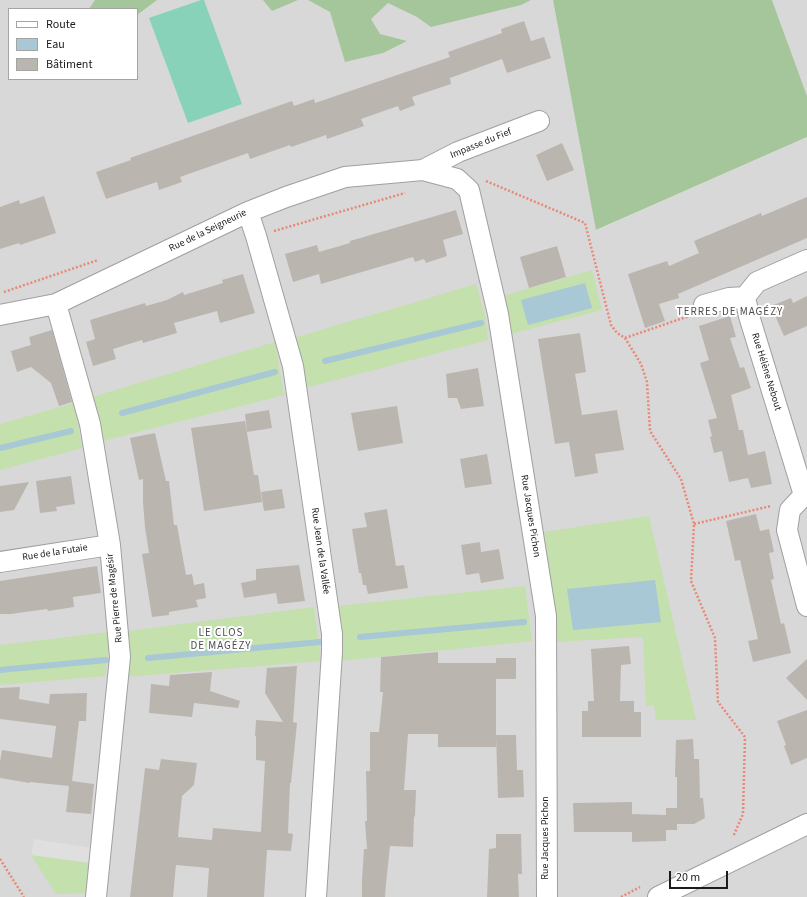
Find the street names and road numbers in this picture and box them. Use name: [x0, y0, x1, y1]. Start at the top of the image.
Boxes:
street label: Impasse du Fief: [449, 126, 513, 162]
street label: Rue de la Seigneurie: [167, 207, 249, 255]
street label: Rue Hélène Nebout: [748, 332, 784, 412]
street label: Rue Jacques Pichon: [518, 474, 542, 558]
street label: Rue Jean de la Vallée: [308, 507, 332, 595]
street label: Rue de la Futaie: [21, 542, 89, 564]
street label: Rue Pierre de Magésir: [104, 553, 126, 643]
street label: Rue Jacques Pichon: [540, 796, 552, 880]

